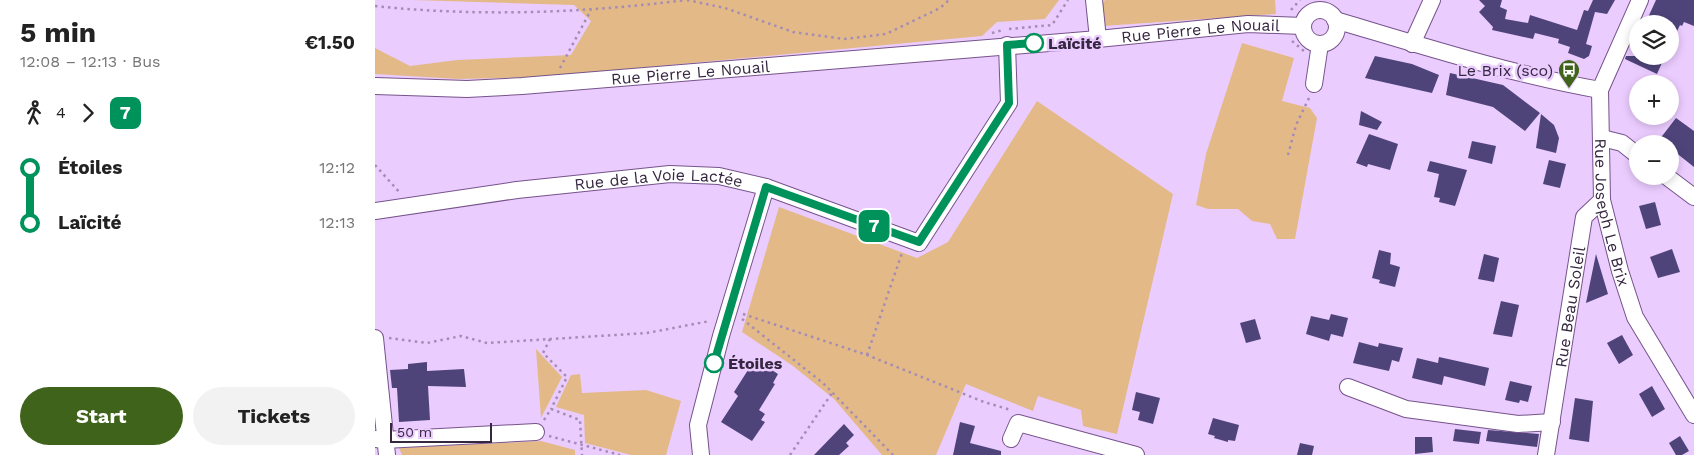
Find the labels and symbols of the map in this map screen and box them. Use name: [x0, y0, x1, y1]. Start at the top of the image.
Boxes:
street label: Rue Pierre Le Nouail: [1120, 14, 1280, 46]
marker: Laïcité: [1024, 33, 1044, 53]
place label: Laïcité: [1048, 34, 1102, 53]
street label: Rue Pierre Le Nouail: [610, 56, 771, 88]
bus stop icon: Le Brix (sco): [1557, 58, 1581, 89]
place label: Le Brix (sco): [1457, 61, 1553, 80]
street label: Rue Joseph Le Brix: [1591, 138, 1634, 288]
street label: Rue de la Voie Lactée: [573, 164, 745, 193]
line badge: 7: [858, 210, 890, 242]
street label: Rue Beau Soleil: [1551, 245, 1589, 369]
marker: Étoiles: [704, 353, 724, 373]
place label: Étoiles: [728, 354, 783, 373]
scale bar: [390, 420, 493, 443]

